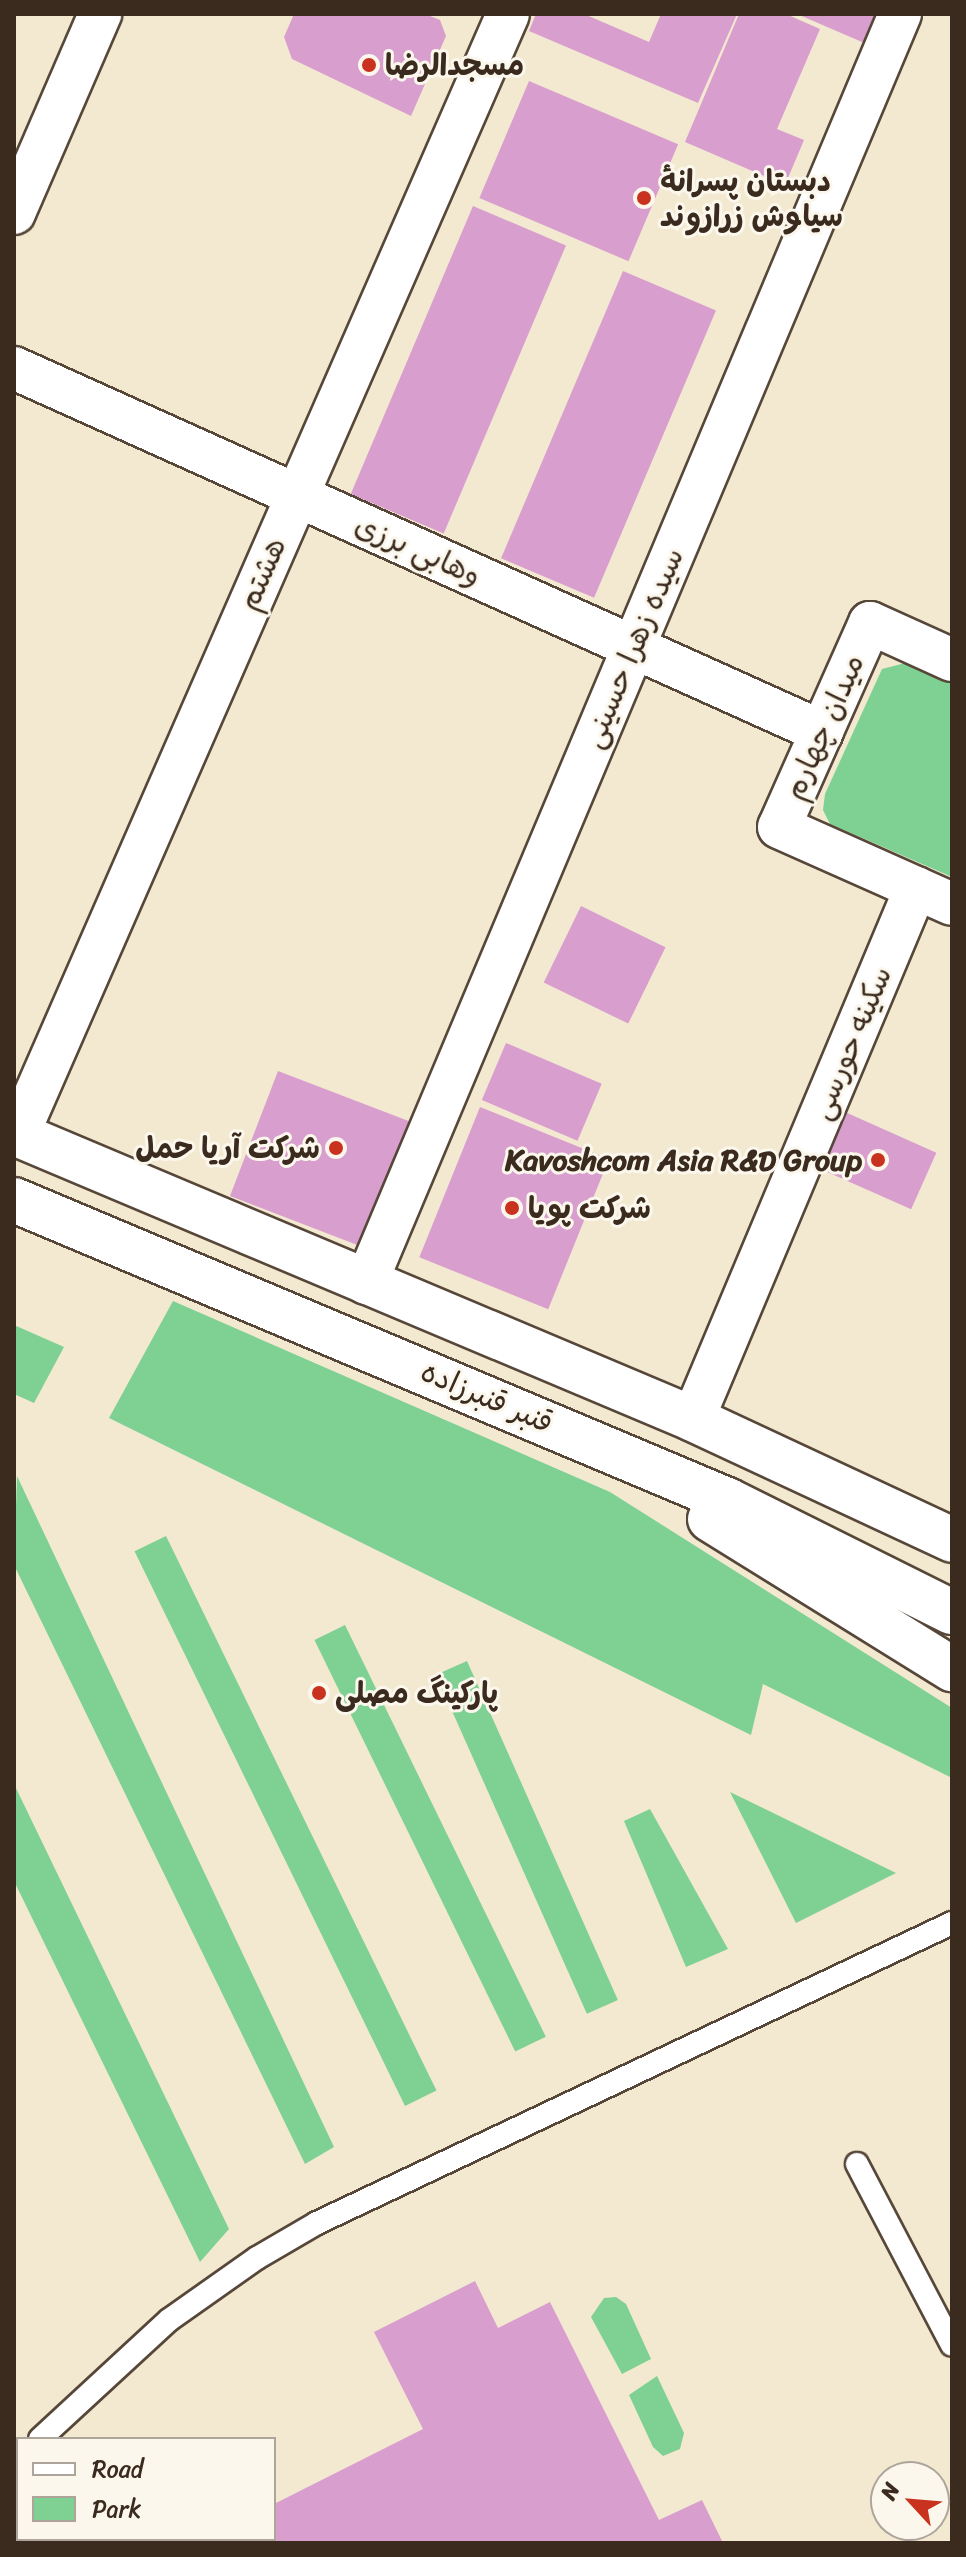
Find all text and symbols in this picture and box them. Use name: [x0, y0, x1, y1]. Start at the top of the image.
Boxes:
place label: مسجدالرضا: [385, 47, 524, 83]
marker: مسجدالرضا: [360, 56, 378, 74]
place label: دبستان پسرانهٔ سیاوش زرازوند: [660, 163, 843, 234]
marker: دبستان پسرانهٔ سیاوش زرازوند: [635, 189, 653, 207]
street label: وهابی برزی: [349, 506, 487, 594]
street label: هشتم: [230, 532, 294, 616]
street label: سیده زهرا حسینی: [575, 542, 691, 754]
street label: میدان چهارم: [776, 649, 872, 805]
street label: سکینه حورسی: [803, 961, 899, 1125]
place label: شرکت آریا حمل: [135, 1130, 320, 1166]
marker: شرکت آریا حمل: [327, 1139, 345, 1157]
place label: Kavoshcom Asia R&D Group: [504, 1142, 862, 1178]
marker: Kavoshcom Asia R&D Group: [869, 1151, 887, 1169]
place label: شرکت پویا: [528, 1190, 651, 1226]
marker: شرکت پویا: [503, 1199, 521, 1217]
street label: قنبر قنبرزاده: [415, 1353, 559, 1441]
place label: پارکینگ مصلی: [335, 1675, 498, 1711]
marker: پارکینگ مصلی: [310, 1684, 328, 1702]
legend: [16, 2437, 276, 2541]
text: Road: [92, 2448, 143, 2490]
north arrow: [870, 2461, 950, 2541]
text: N: [869, 2476, 911, 2507]
text: Park: [92, 2488, 141, 2530]

